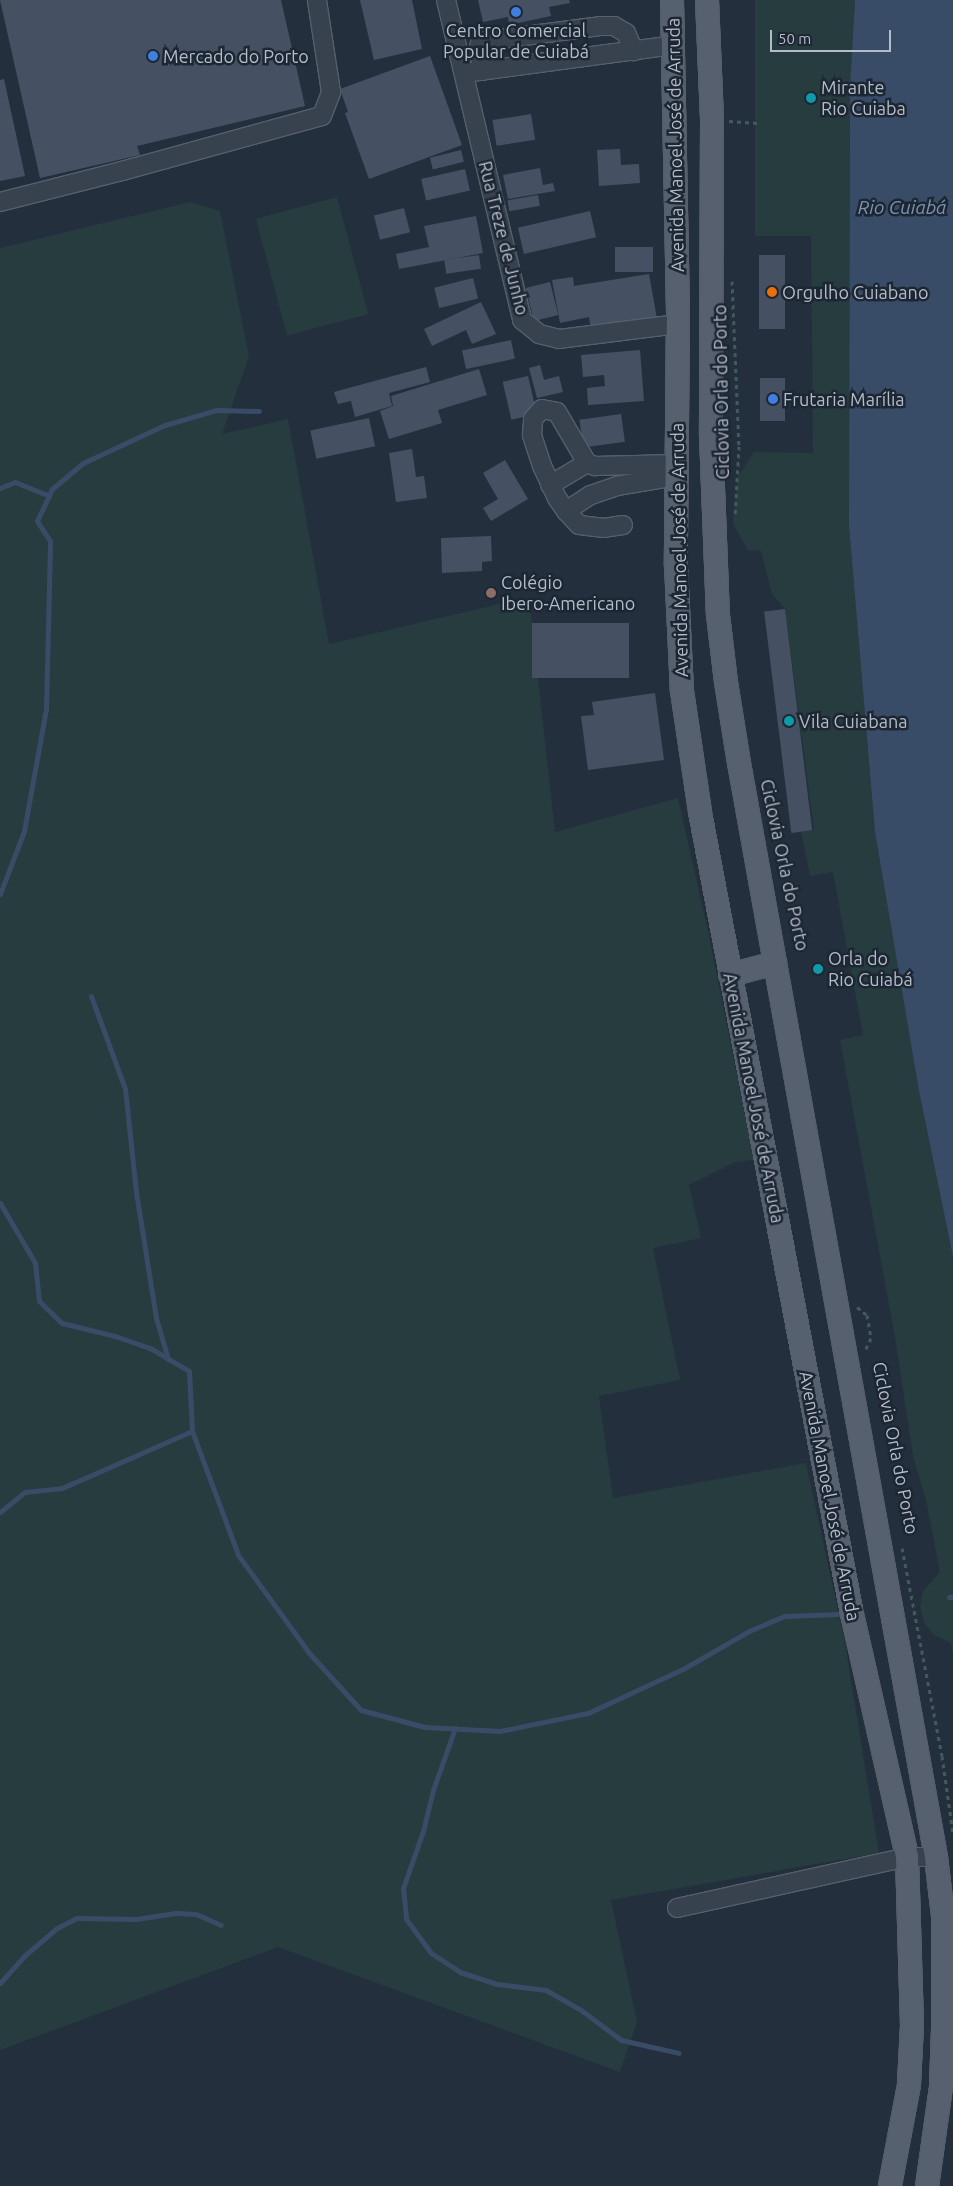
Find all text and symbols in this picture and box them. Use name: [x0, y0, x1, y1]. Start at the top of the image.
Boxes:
marker: Centro Comercial Popular de Cuiabá: [510, 6, 522, 18]
street label: Avenida Manoel José de Arruda: [662, 18, 688, 272]
place label: Centro Comercial Popular de Cuiabá: [443, 20, 589, 62]
scale bar: [773, 20, 894, 52]
text: 50 m: [778, 30, 811, 47]
place label: Mercado do Porto: [163, 45, 309, 67]
marker: Mercado do Porto: [147, 50, 159, 62]
place label: Mirante Rio Cuiaba: [821, 77, 906, 120]
marker: Mirante Rio Cuiaba: [805, 92, 817, 104]
street label: Rua Treze de Junho: [474, 159, 534, 317]
water label: Rio Cuiabá: [858, 197, 946, 219]
place label: Orgulho Cuiabano: [782, 281, 928, 303]
marker: Orgulho Cuiabano: [766, 286, 778, 298]
street label: Ciclovia Orla do Porto: [709, 304, 733, 480]
place label: Frutaria Marília: [783, 388, 905, 410]
marker: Frutaria Marília: [767, 393, 779, 405]
street label: Avenida Manoel José de Arruda: [666, 423, 692, 677]
place label: Colégio Ibero-Americano: [501, 572, 635, 614]
marker: Colégio Ibero-Americano: [485, 587, 497, 599]
place label: Vila Cuiabana: [799, 710, 908, 732]
marker: Vila Cuiabana: [783, 715, 795, 727]
street label: Ciclovia Orla do Porto: [756, 777, 814, 953]
place label: Orla do Rio Cuiabá: [828, 948, 913, 991]
marker: Orla do Rio Cuiabá: [812, 963, 824, 975]
street label: Avenida Manoel José de Arruda: [719, 971, 789, 1225]
street label: Ciclovia Orla do Porto: [869, 1360, 923, 1536]
street label: Avenida Manoel José de Arruda: [795, 1369, 865, 1623]

